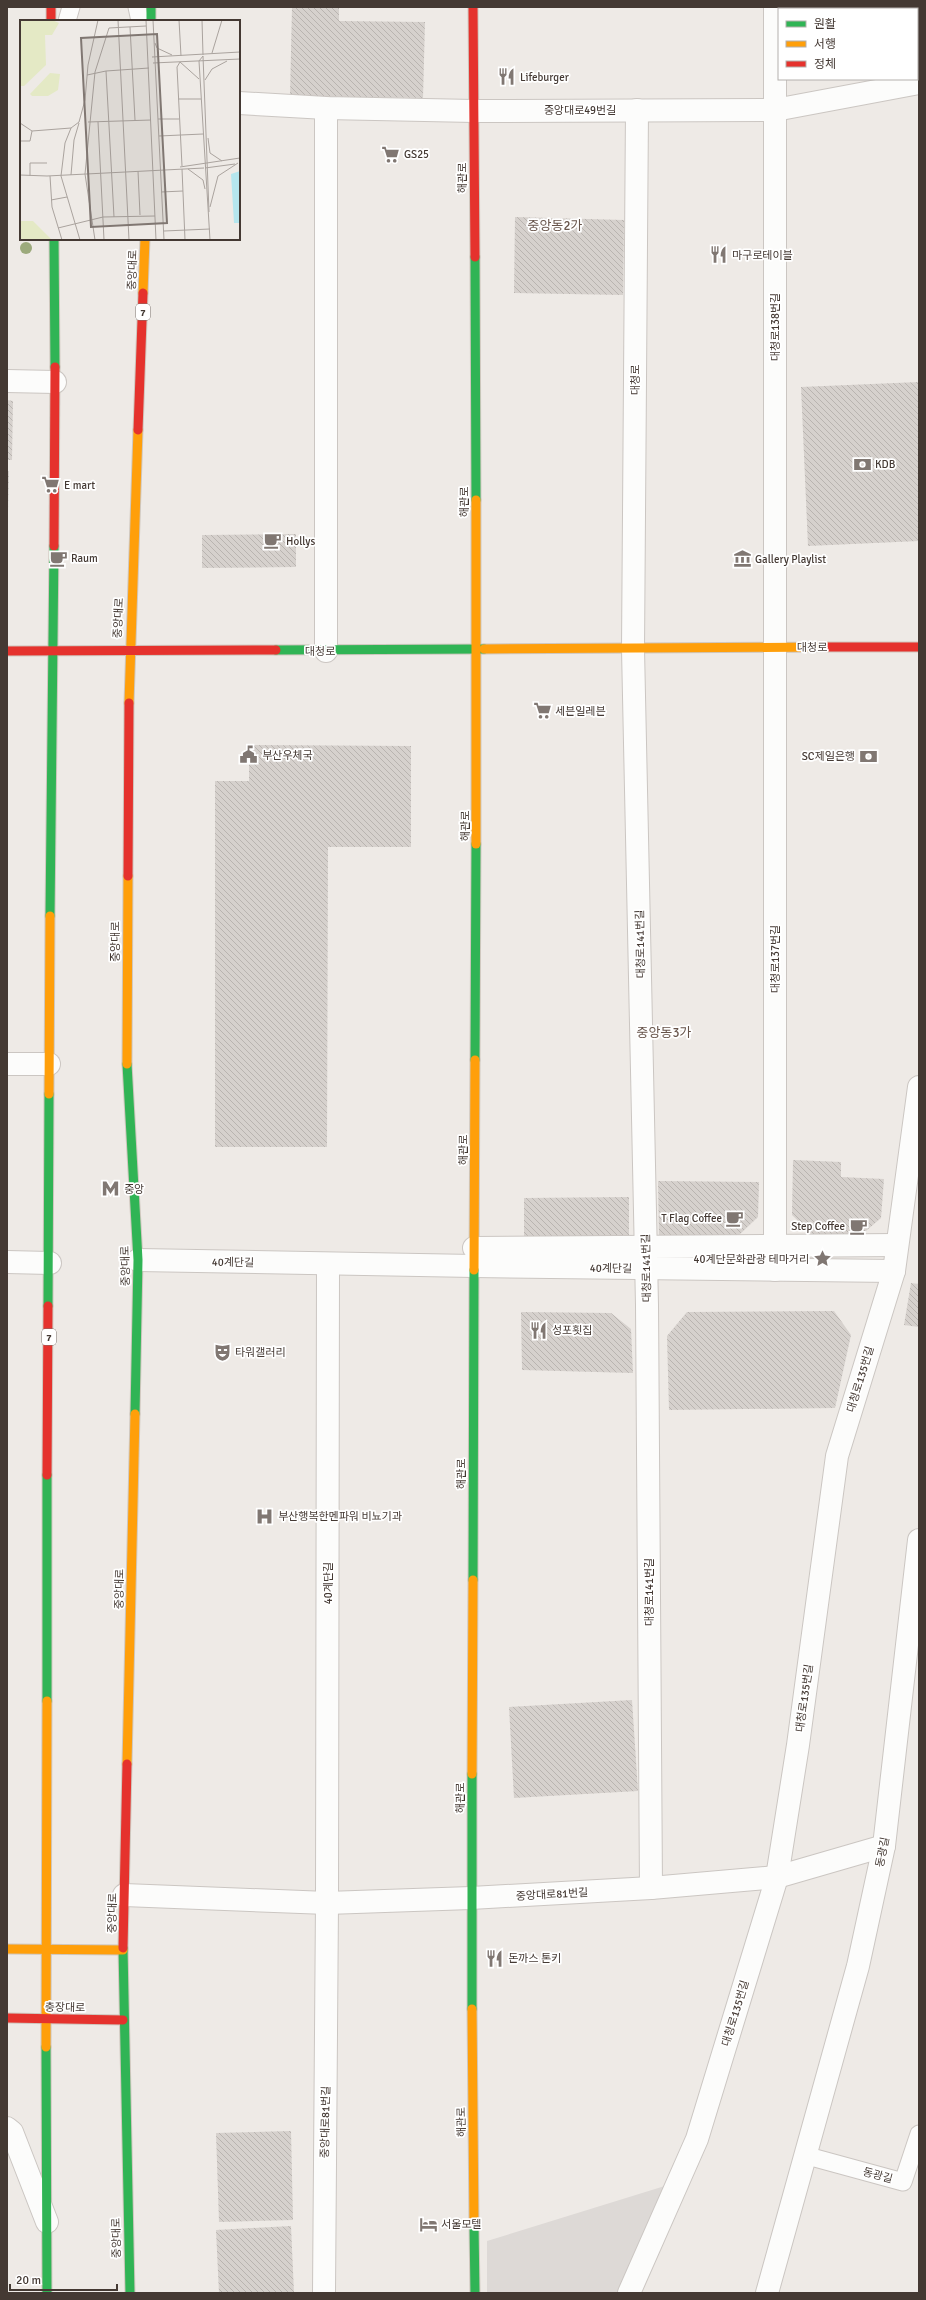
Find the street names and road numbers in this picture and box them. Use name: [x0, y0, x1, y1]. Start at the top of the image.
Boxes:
street label: 중앙대로49번길: [544, 104, 616, 117]
street label: 해관로: [456, 163, 469, 193]
street label: 중앙대로: [125, 250, 140, 290]
street label: 대청로138번길: [769, 293, 782, 361]
road number: 7: [136, 304, 150, 320]
street label: 대청로: [629, 365, 642, 395]
street label: 해관로: [458, 487, 471, 517]
street label: 중앙대로: [111, 597, 126, 639]
street label: 대청로: [797, 641, 827, 654]
street label: 대청로: [305, 645, 335, 658]
street label: 해관로: [459, 811, 472, 841]
street label: 대청로141번길: [633, 910, 648, 978]
street label: 중앙대로: [109, 922, 122, 962]
street label: 대청로137번길: [769, 925, 782, 993]
street label: 해관로: [457, 1135, 470, 1165]
street label: 대청로141번길: [639, 1234, 654, 1302]
street label: 중앙대로: [119, 1246, 132, 1286]
street label: 40계단길: [212, 1256, 254, 1269]
street label: 40계단길: [590, 1262, 632, 1275]
road number: 7: [42, 1329, 56, 1345]
street label: 대청로135번길: [844, 1345, 877, 1414]
street label: 해관로: [455, 1459, 468, 1489]
street label: 대청로141번길: [643, 1558, 656, 1626]
street label: 40계단길: [322, 1562, 335, 1604]
street label: 중앙대로: [113, 1569, 126, 1609]
street label: 대청로135번길: [793, 1663, 816, 1733]
street label: 해관로: [454, 1783, 467, 1813]
street label: 동광길: [873, 1836, 892, 1868]
street label: 중앙대로81번길: [515, 1886, 589, 1903]
street label: 중앙대로: [106, 1893, 119, 1933]
street label: 대청로135번길: [719, 1979, 752, 2048]
street label: 충장대로: [45, 2001, 85, 2014]
street label: 중앙대로81번길: [318, 2086, 333, 2158]
street label: 해관로: [455, 2107, 468, 2137]
street label: 동광길: [862, 2165, 894, 2186]
street label: 중앙대로: [110, 2218, 123, 2258]

